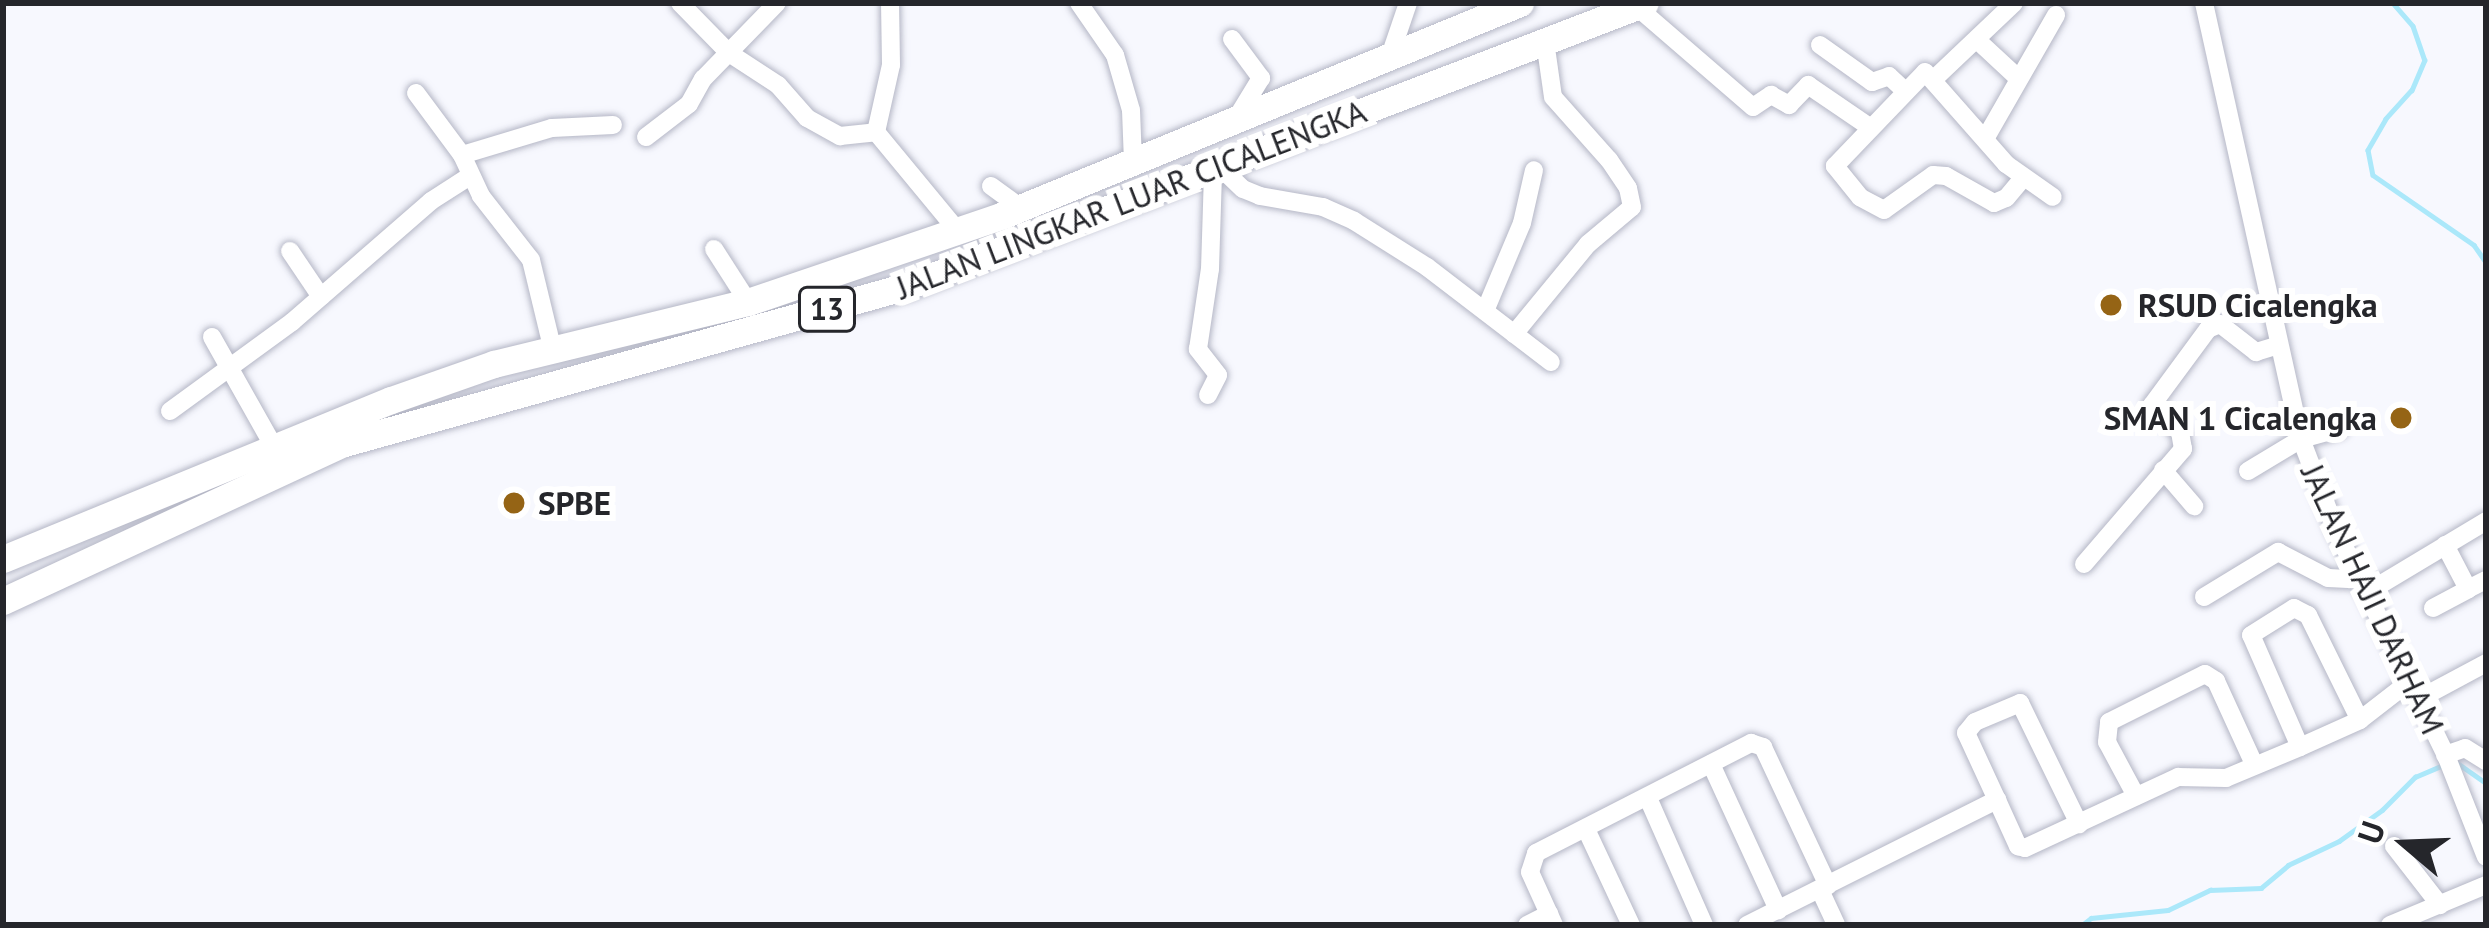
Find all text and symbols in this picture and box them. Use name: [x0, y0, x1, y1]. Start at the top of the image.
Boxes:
street label: JALAN LINGKAR LUAR CICALENGKA: [890, 91, 1372, 307]
road number: 13: [797, 285, 857, 333]
place label: RSUD Cicalengka: [2138, 285, 2378, 325]
marker: RSUD Cicalengka: [2095, 289, 2127, 321]
place label: SMAN 1 Cicalengka: [2103, 398, 2377, 438]
marker: SMAN 1 Cicalengka: [2388, 405, 2414, 431]
street label: JALAN HAJI DARHAM: [2293, 458, 2453, 740]
place label: SPBE: [538, 483, 611, 523]
marker: SPBE: [501, 490, 527, 516]
north arrow: [2345, 784, 2465, 904]
text: U: [2347, 815, 2394, 849]

